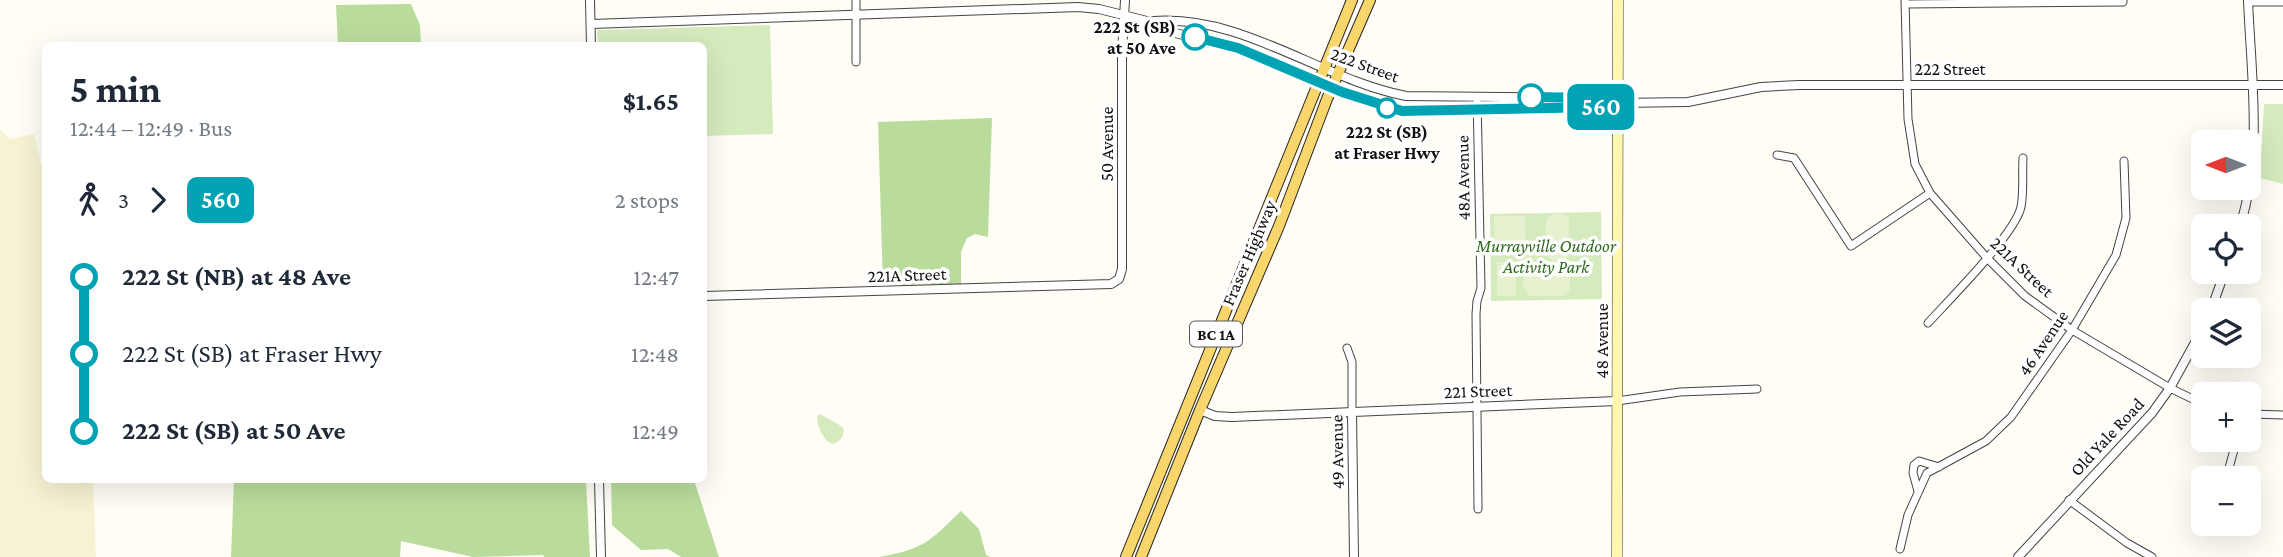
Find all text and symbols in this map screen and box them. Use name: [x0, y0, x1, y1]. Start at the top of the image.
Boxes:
place label: 222 St (SB) at 50 Ave: [1094, 17, 1176, 58]
marker: 222 St (SB) at 50 Ave: [1182, 24, 1208, 50]
street label: 222 Street: [1328, 43, 1403, 87]
street label: 222 Street: [1914, 59, 1987, 79]
text: 5 min: [70, 68, 161, 110]
unlabelled marker: [1518, 84, 1544, 110]
line badge: 560: [1561, 84, 1641, 130]
text: $1.65: [623, 87, 679, 116]
text: 560: [1581, 93, 1621, 120]
marker: 222 St (SB) at Fraser Hwy: [1377, 98, 1397, 118]
street label: 50 Avenue: [1097, 106, 1117, 182]
text: 12:44 – 12:49 · Bus: [70, 115, 232, 141]
place label: 222 St (SB) at Fraser Hwy: [1334, 122, 1440, 163]
north arrow: [2191, 130, 2261, 200]
map controls: [2191, 130, 2261, 536]
street label: 48A Avenue: [1452, 135, 1474, 221]
icon: walk: [70, 181, 108, 219]
icon: forward: [139, 181, 177, 219]
text: 560: [201, 186, 240, 213]
text: 3: [118, 187, 129, 213]
text: 2 stops: [615, 187, 679, 213]
street label: Fraser Highway: [1218, 197, 1280, 309]
button: locate: [2191, 214, 2261, 284]
street label: 221A Street: [1986, 233, 2058, 302]
park label: Murrayville Outdoor Activity Park: [1475, 236, 1617, 277]
text: 222 St (NB) at 48 Ave: [122, 262, 351, 291]
text: 12:47: [633, 264, 679, 290]
street label: 221A Street: [867, 264, 948, 286]
button: layers: [2191, 298, 2261, 368]
street label: 48 Avenue: [1592, 303, 1612, 379]
street label: 46 Avenue: [2014, 306, 2072, 380]
road number: BC 1A: [1190, 322, 1242, 346]
text: 222 St (SB) at Fraser Hwy: [122, 339, 382, 368]
text: 12:48: [631, 341, 679, 367]
street label: 221 Street: [1443, 380, 1514, 402]
button: +: [2191, 382, 2261, 452]
street label: Old Yale Road: [2066, 394, 2148, 480]
street label: 49 Avenue: [1326, 414, 1348, 489]
text: 222 St (SB) at 50 Ave: [122, 416, 346, 445]
text: 12:49: [632, 418, 679, 444]
button: −: [2191, 466, 2261, 536]

